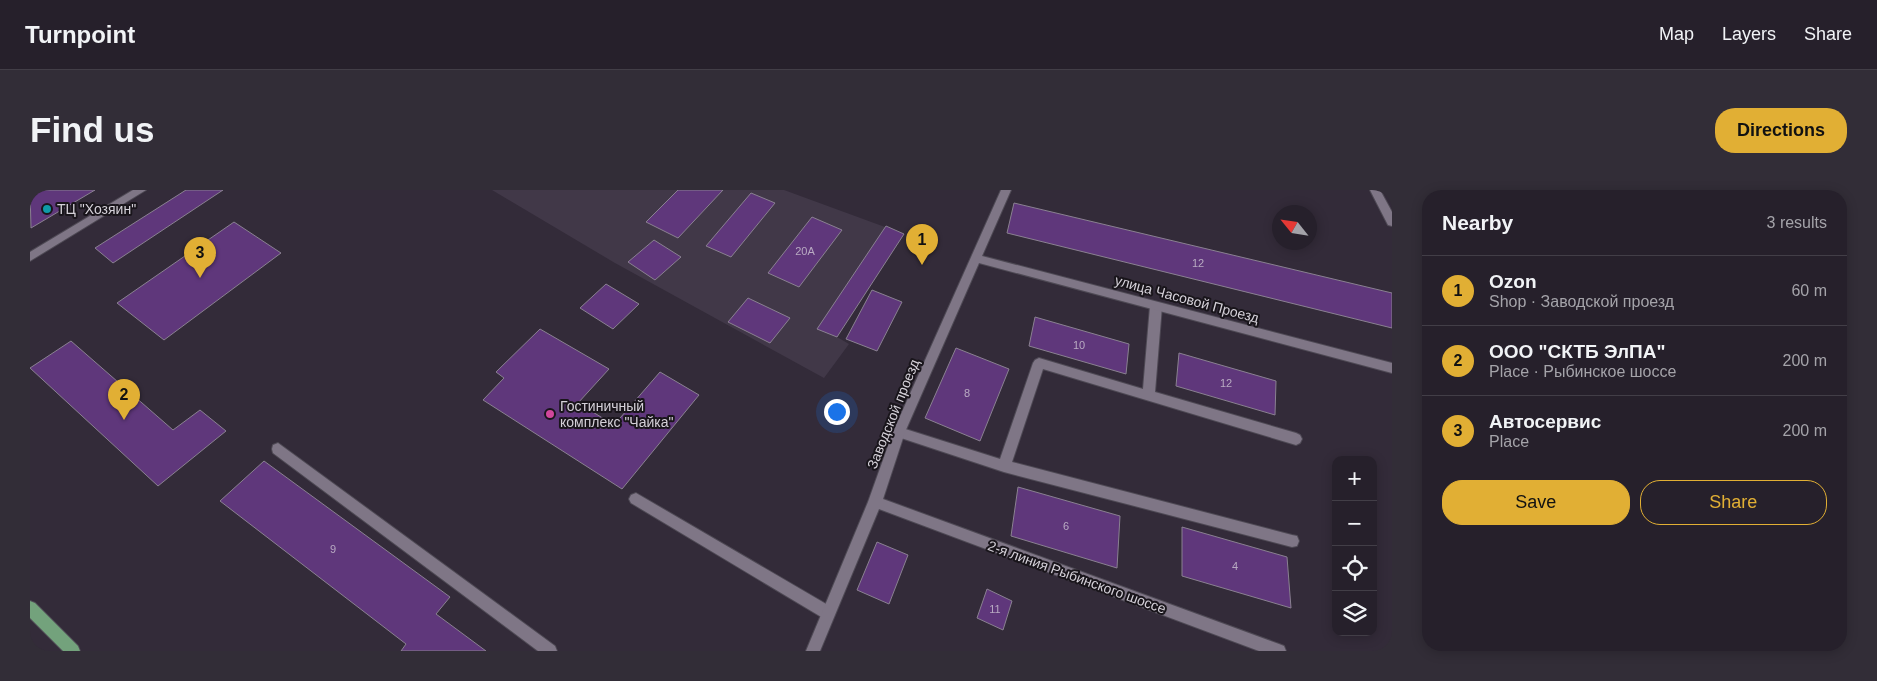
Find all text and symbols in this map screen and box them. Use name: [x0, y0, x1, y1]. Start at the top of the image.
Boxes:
text: Turnpoint: [25, 21, 135, 48]
text: Map: [1659, 24, 1694, 44]
text: Layers: [1722, 24, 1776, 44]
text: Share: [1804, 24, 1852, 44]
button: Directions: [1715, 108, 1847, 153]
text: Find us: [30, 110, 154, 149]
place label: ТЦ "Хозяин": [57, 201, 136, 217]
marker: ТЦ "Хозяин": [41, 203, 53, 215]
north arrow: [1272, 205, 1317, 250]
text: Nearby: [1442, 211, 1513, 234]
text: 3 results: [1767, 214, 1827, 231]
pin: 1: [906, 224, 938, 265]
pin: 3: [184, 237, 216, 278]
house number: 20А: [795, 245, 815, 257]
house number: 12: [1192, 257, 1204, 269]
text: Ozon: [1489, 271, 1537, 292]
street label: улица Часовой Проезд: [1113, 272, 1261, 326]
text: 1: [1454, 282, 1462, 299]
text: 60 m: [1791, 282, 1827, 299]
text: Shop · Заводской проезд: [1489, 293, 1674, 310]
house number: 10: [1073, 339, 1085, 351]
text: ООО "СКТБ ЭлПА": [1489, 341, 1665, 362]
text: 2: [1454, 352, 1462, 369]
text: 200 m: [1783, 352, 1827, 369]
street label: Заводской проезд: [864, 357, 922, 471]
text: Place · Рыбинское шоссе: [1489, 363, 1676, 380]
house number: 12: [1220, 377, 1232, 389]
pin: 2: [108, 379, 140, 420]
house number: 8: [964, 387, 970, 399]
place label: Гостиничный комплекс "Чайка": [560, 398, 674, 430]
your location: [824, 399, 850, 425]
marker: Гостиничный комплекс "Чайка": [544, 408, 556, 420]
text: Автосервис: [1489, 411, 1601, 432]
text: 3: [1454, 422, 1462, 439]
text: 200 m: [1783, 422, 1827, 439]
text: Place: [1489, 433, 1529, 450]
map controls: [1332, 456, 1377, 636]
button: +: [1332, 456, 1377, 501]
button: Save: [1442, 480, 1630, 525]
button: Share: [1640, 480, 1827, 525]
button: −: [1332, 501, 1377, 546]
house number: 6: [1063, 520, 1069, 532]
street label: 2-я линия Рыбинского шоссе: [986, 537, 1168, 617]
house number: 9: [330, 543, 336, 555]
button: locate: [1332, 546, 1377, 591]
house number: 4: [1232, 560, 1238, 572]
button: layers: [1332, 591, 1377, 636]
house number: 11: [989, 603, 1001, 615]

